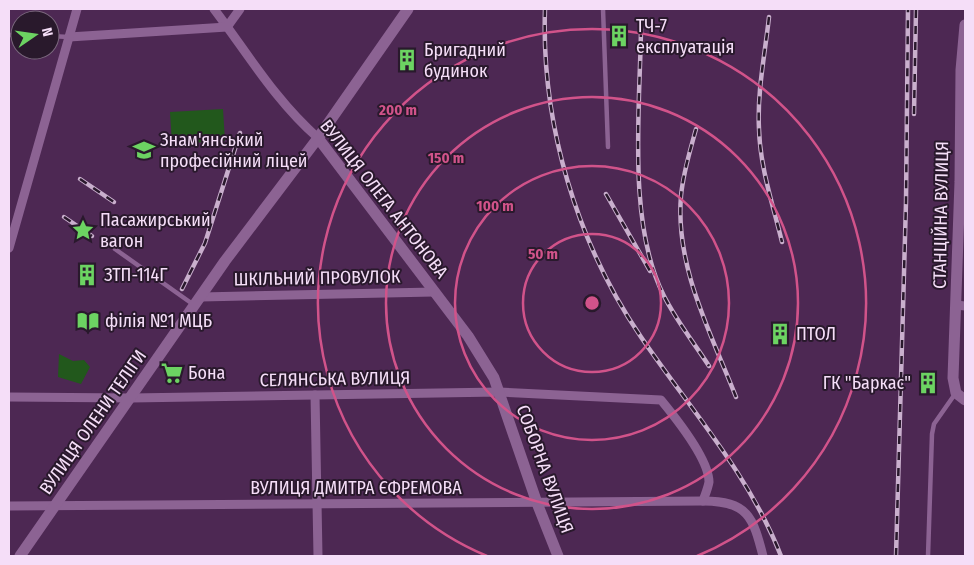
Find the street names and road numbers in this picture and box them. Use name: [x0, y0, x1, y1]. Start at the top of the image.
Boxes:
street label: ВУЛИЦЯ ОЛЕГА АНТОНОВА: [315, 115, 453, 283]
street label: СТАНЦІЙНА ВУЛИЦЯ: [929, 141, 953, 289]
street label: ШКІЛЬНИЙ ПРОВУЛОК: [233, 266, 401, 290]
street label: ВУЛИЦЯ ОЛЕНИ ТЕЛІГИ: [35, 345, 151, 499]
street label: СЕЛЯНСЬКА ВУЛИЦЯ: [259, 367, 411, 391]
street label: СОБОРНА ВУЛИЦЯ: [512, 402, 578, 536]
street label: ВУЛИЦЯ ДМИТРА ЄФРЕМОВА: [250, 477, 462, 499]

